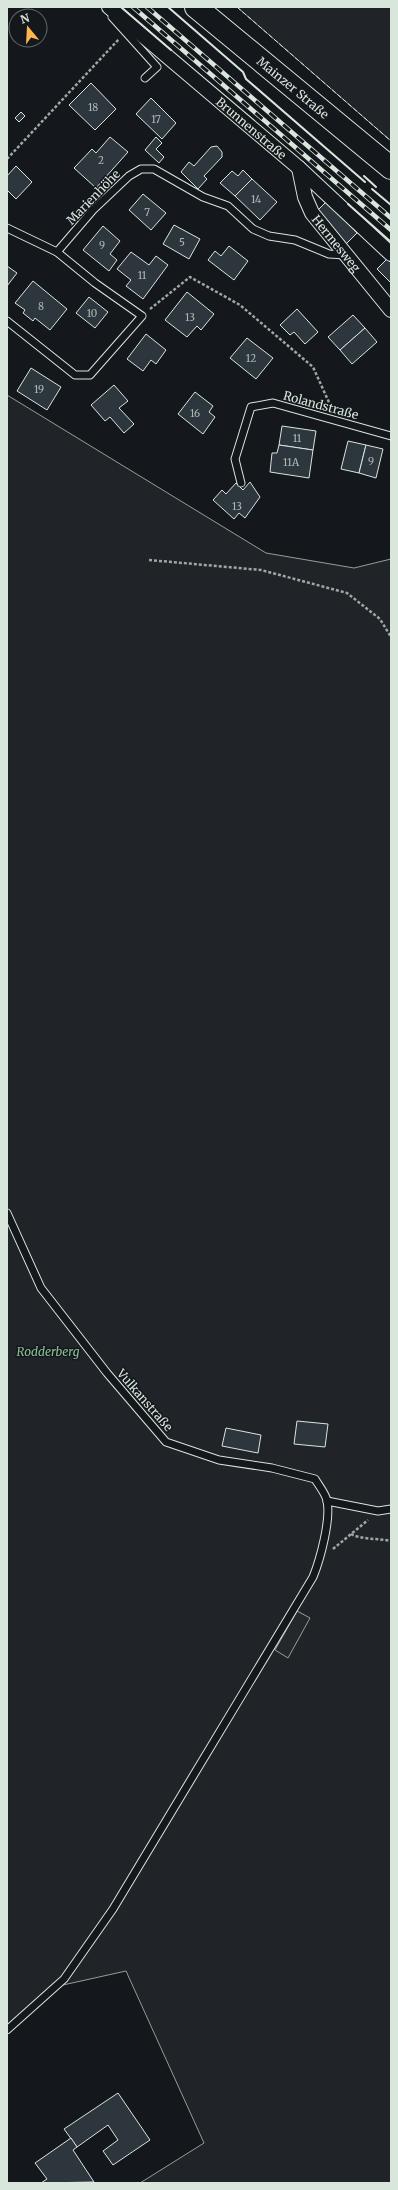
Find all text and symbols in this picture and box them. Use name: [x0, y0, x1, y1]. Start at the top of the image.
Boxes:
north arrow: [8, 8, 48, 48]
text: N: [19, 10, 31, 26]
street label: Mainzer Straße: [254, 53, 332, 121]
street label: Brunnenstraße: [213, 94, 290, 162]
house number: 18: [88, 101, 98, 114]
house number: 17: [151, 113, 161, 126]
house number: 2: [98, 154, 104, 167]
street label: Marienhöhe: [63, 166, 123, 228]
house number: 14: [251, 193, 261, 206]
house number: 7: [144, 206, 150, 219]
street label: Hermesweg: [309, 212, 365, 275]
house number: 5: [179, 236, 185, 249]
house number: 9: [99, 239, 105, 252]
house number: 11: [138, 269, 147, 282]
house number: 8: [38, 300, 44, 313]
house number: 10: [87, 307, 97, 320]
house number: 13: [185, 311, 195, 324]
house number: 12: [246, 352, 256, 365]
house number: 19: [34, 383, 44, 396]
street label: Rolandstraße: [282, 388, 360, 422]
house number: 16: [190, 407, 200, 420]
house number: 11: [293, 432, 302, 445]
house number: 9: [368, 455, 374, 468]
house number: 11A: [283, 456, 300, 469]
house number: 13: [232, 500, 242, 513]
park label: Rodderberg: [17, 1344, 80, 1359]
street label: Vulkanstraße: [113, 1365, 176, 1434]

